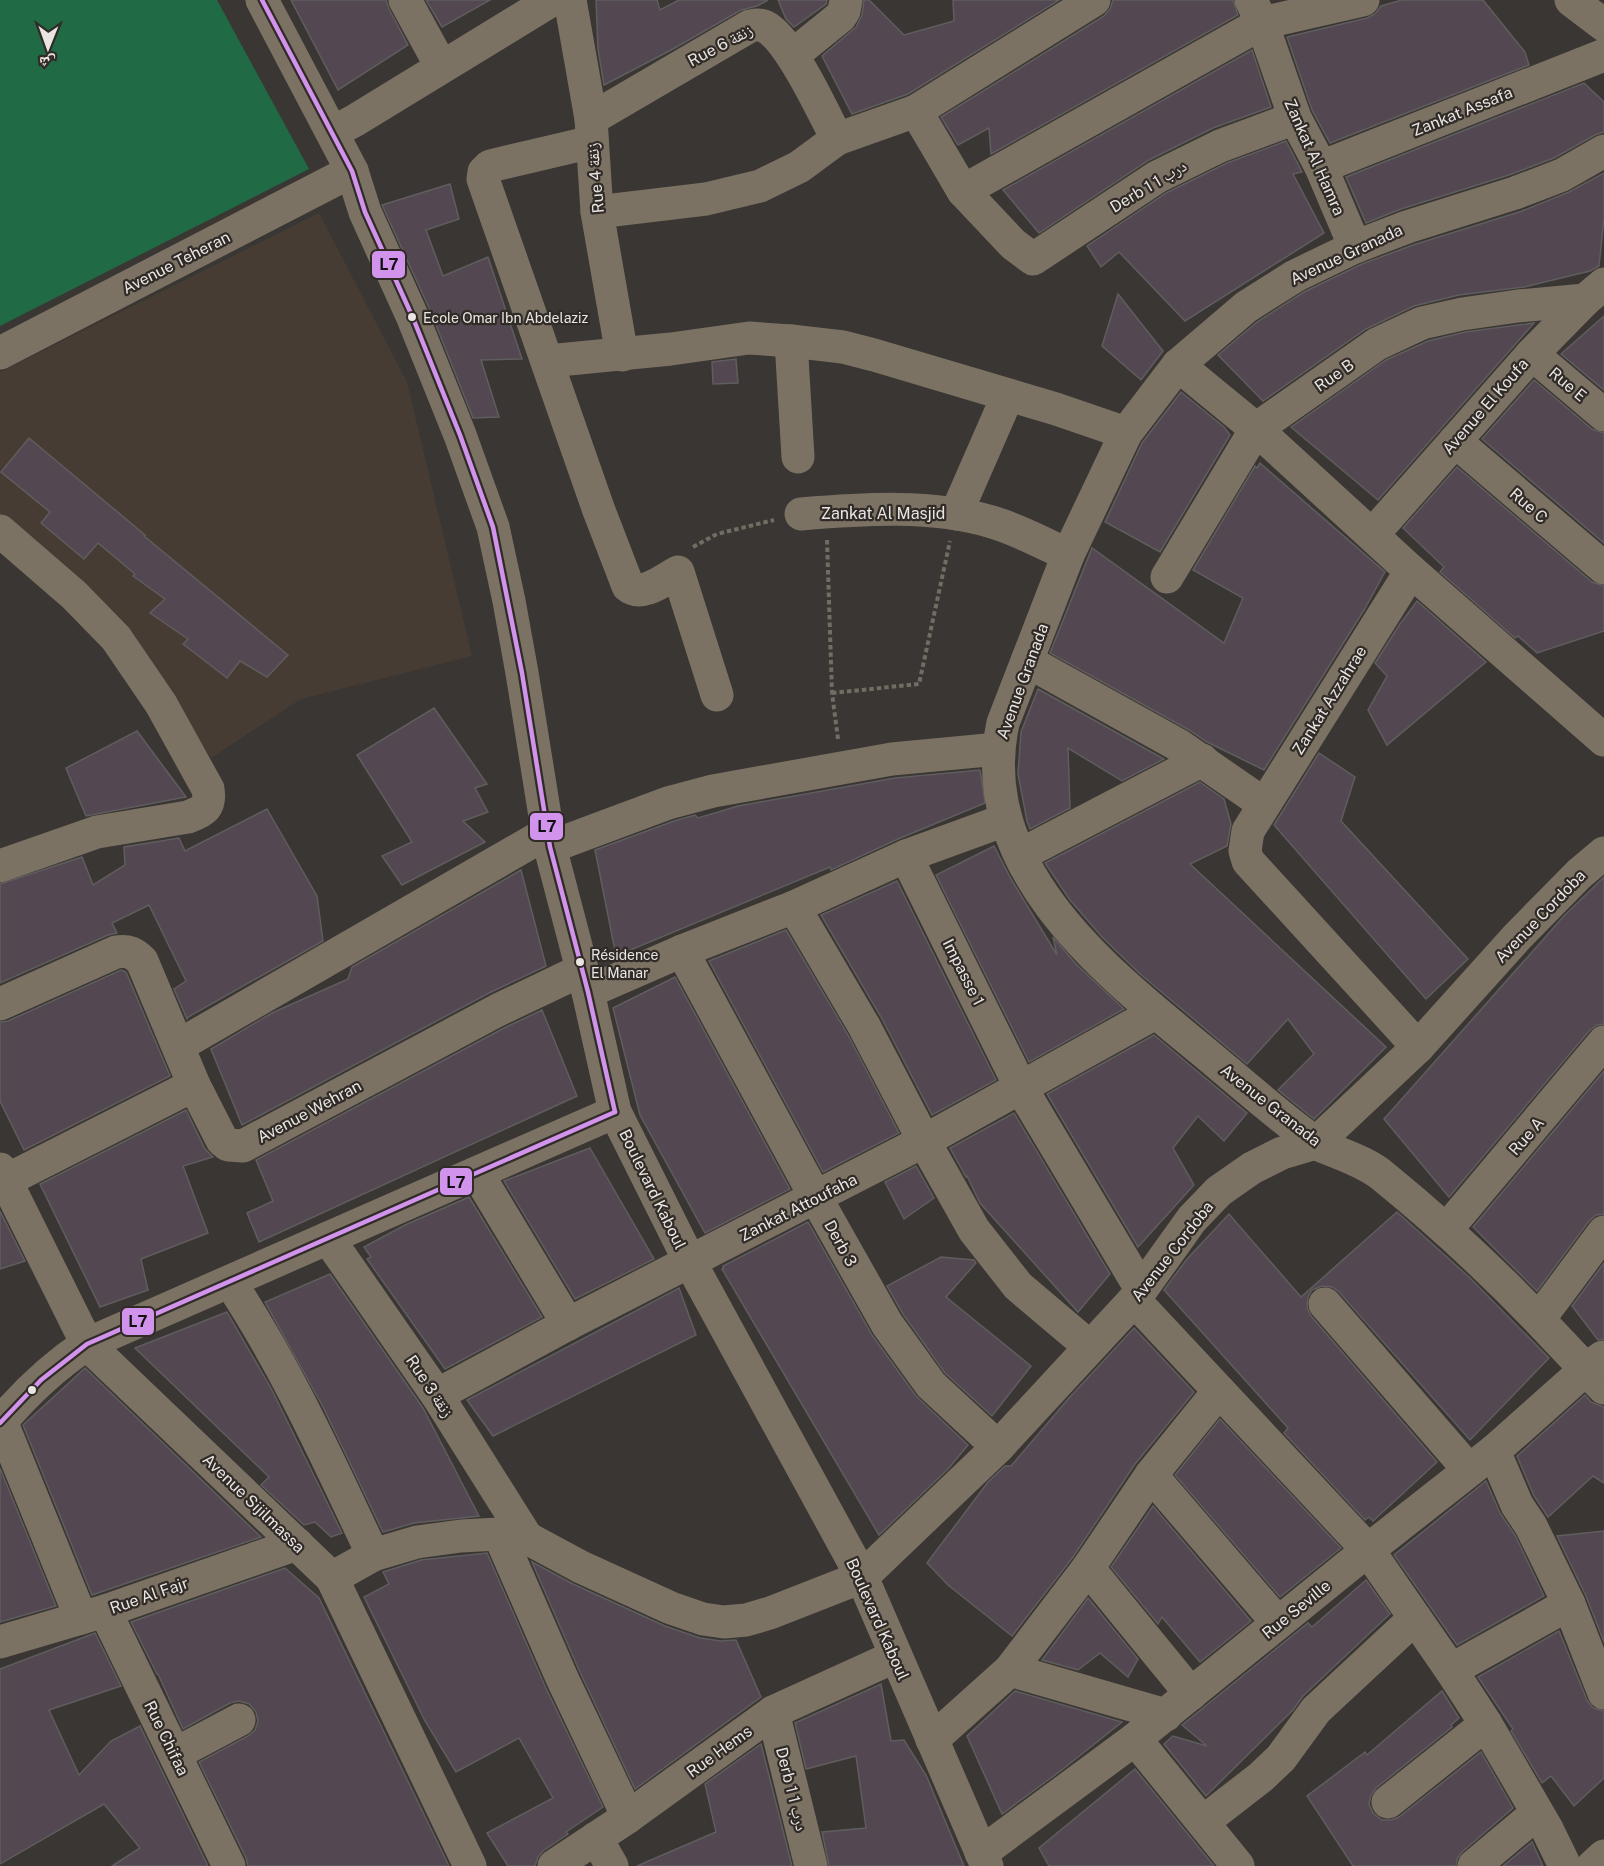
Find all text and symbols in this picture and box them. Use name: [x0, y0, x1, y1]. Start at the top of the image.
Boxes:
north arrow: [18, 18, 78, 78]
street label: Rue 6 زنقة: [685, 20, 756, 70]
text: ش: [39, 53, 56, 72]
street label: Zankat Assafa: [1409, 83, 1515, 140]
street label: Zankat Al Hamra: [1280, 96, 1349, 218]
street label: Rue 4 زنقة: [583, 142, 608, 214]
street label: Derb 1 درب 1: [1107, 156, 1190, 217]
street label: Avenue Granada: [1287, 220, 1405, 289]
street label: Avenue Teheran: [119, 227, 233, 298]
line badge: L7: [371, 250, 406, 279]
text: L7: [379, 255, 399, 274]
place label: Ecole Omar Ibn Abdelaziz: [423, 310, 589, 326]
marker: Ecole Omar Ibn Abdelaziz: [406, 311, 418, 323]
street label: Avenue El Koufa: [1438, 354, 1532, 458]
street label: Rue B: [1311, 355, 1358, 396]
street label: Rue E: [1545, 363, 1590, 405]
street label: Rue C: [1506, 484, 1551, 527]
street label: Zankat Al Masjid: [821, 504, 945, 523]
street label: Avenue Granada: [993, 621, 1052, 742]
street label: Zankat Azzahrae: [1288, 642, 1371, 758]
line badge: L7: [529, 812, 564, 841]
text: L7: [537, 817, 557, 836]
street label: Avenue Cordoba: [1491, 866, 1589, 967]
street label: Impasse 1: [939, 936, 988, 1009]
place label: Résidence El Manar: [591, 947, 659, 981]
marker: Résidence El Manar: [574, 956, 586, 968]
street label: Avenue Granada: [1217, 1060, 1325, 1150]
street label: Avenue Wehran: [254, 1076, 365, 1147]
street label: Rue A: [1505, 1113, 1548, 1159]
street label: Boulevard Kaboul: [615, 1126, 690, 1253]
line badge: L7: [439, 1167, 473, 1196]
street label: Zankat Attoufaha: [736, 1170, 860, 1245]
text: L7: [446, 1173, 466, 1192]
street label: Avenue Cordoba: [1127, 1197, 1217, 1305]
street label: Derb 3: [820, 1217, 861, 1270]
line badge: L7: [121, 1307, 155, 1336]
text: L7: [128, 1312, 148, 1331]
street label: Rue 3 زنقة: [402, 1352, 457, 1421]
unlabelled marker: [26, 1384, 38, 1396]
street label: Avenue Sijilmassa: [199, 1450, 309, 1557]
street label: Boulevard Kaboul: [842, 1555, 913, 1683]
street label: Rue Al Fajr: [107, 1573, 191, 1618]
street label: Rue Seville: [1258, 1576, 1334, 1643]
street label: Rue Chifaa: [140, 1698, 193, 1779]
street label: Rue Hems: [683, 1721, 756, 1781]
street label: Derb 1 درب 1: [772, 1745, 811, 1833]

